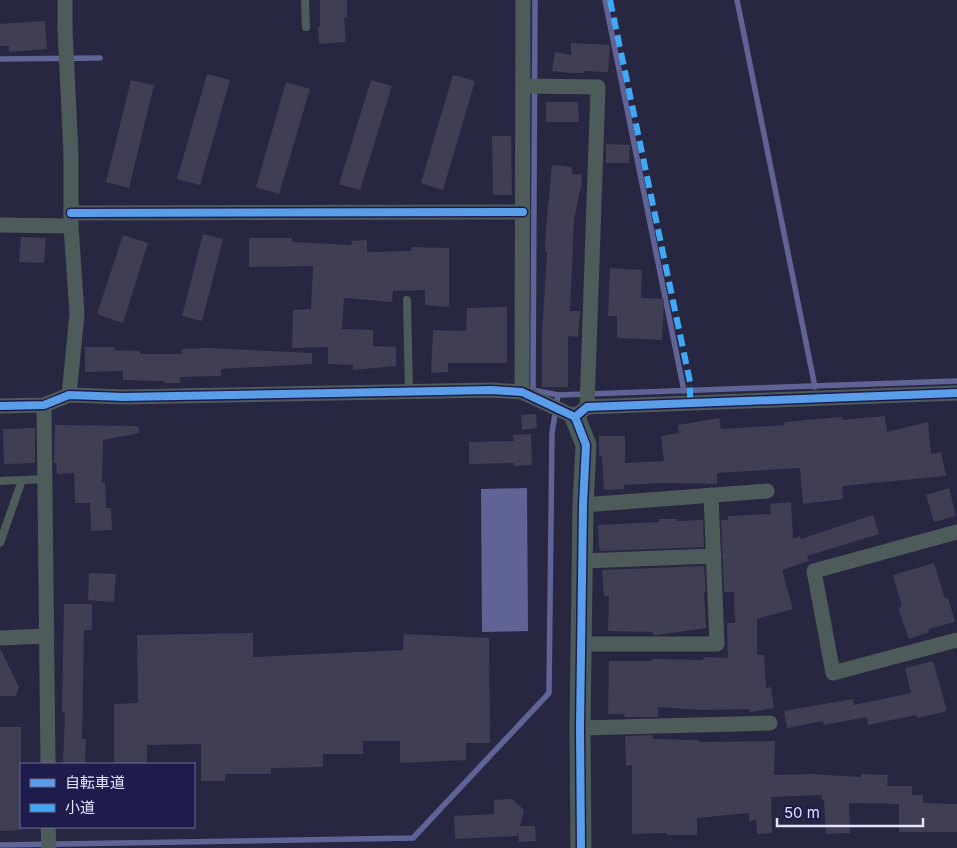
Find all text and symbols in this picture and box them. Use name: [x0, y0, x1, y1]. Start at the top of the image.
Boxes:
legend: [20, 763, 195, 828]
text: 自転車道: [65, 773, 125, 792]
scale bar: [777, 796, 923, 828]
text: 小道: [65, 798, 95, 817]
text: 50 m: [784, 803, 820, 822]

